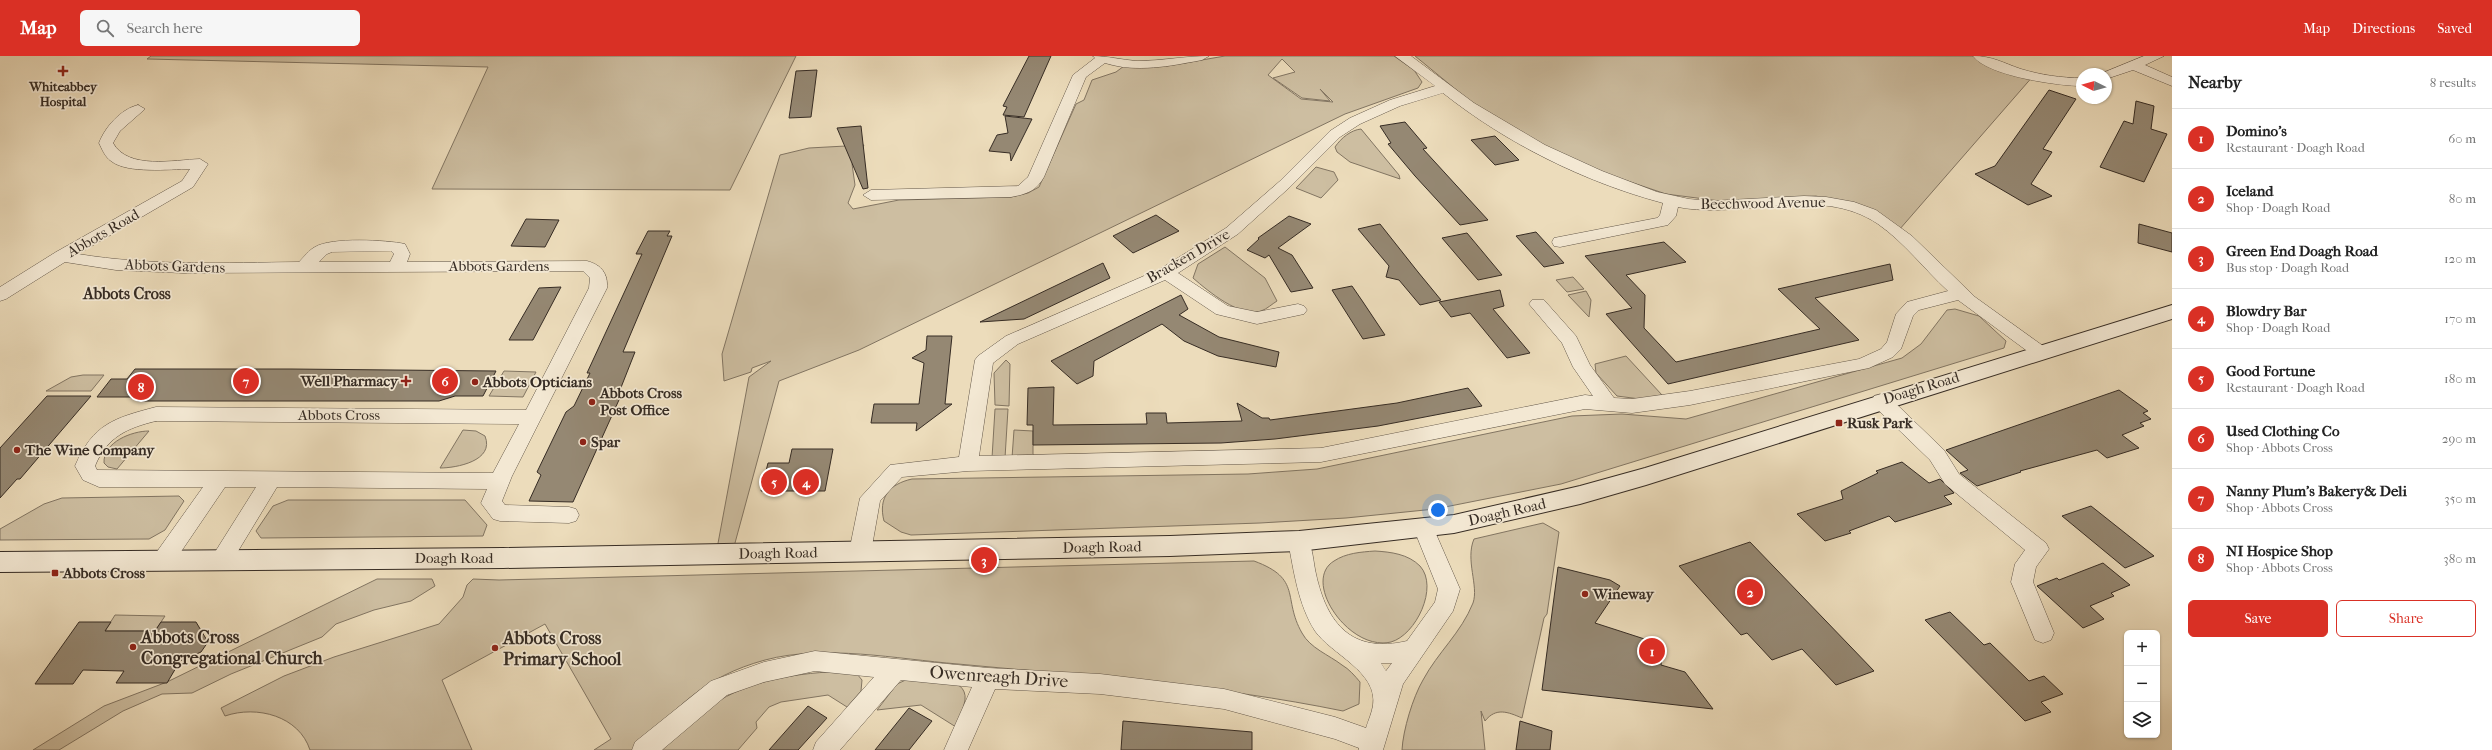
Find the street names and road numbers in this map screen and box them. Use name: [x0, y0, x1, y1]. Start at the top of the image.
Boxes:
street label: Beechwood Avenue: [1700, 193, 1826, 213]
street label: Abbots Road: [63, 205, 143, 261]
street label: Bracken Drive: [1143, 225, 1233, 287]
street label: Abbots Gardens: [123, 255, 226, 277]
street label: Abbots Gardens: [448, 257, 550, 275]
street label: Doagh Road: [1881, 368, 1962, 408]
street label: Abbots Cross: [297, 406, 380, 424]
street label: Doagh Road: [1466, 494, 1548, 530]
street label: Doagh Road: [1062, 537, 1142, 557]
street label: Doagh Road: [738, 543, 818, 563]
street label: Doagh Road: [414, 549, 494, 567]
street label: Owenreagh Drive: [929, 662, 1069, 692]

